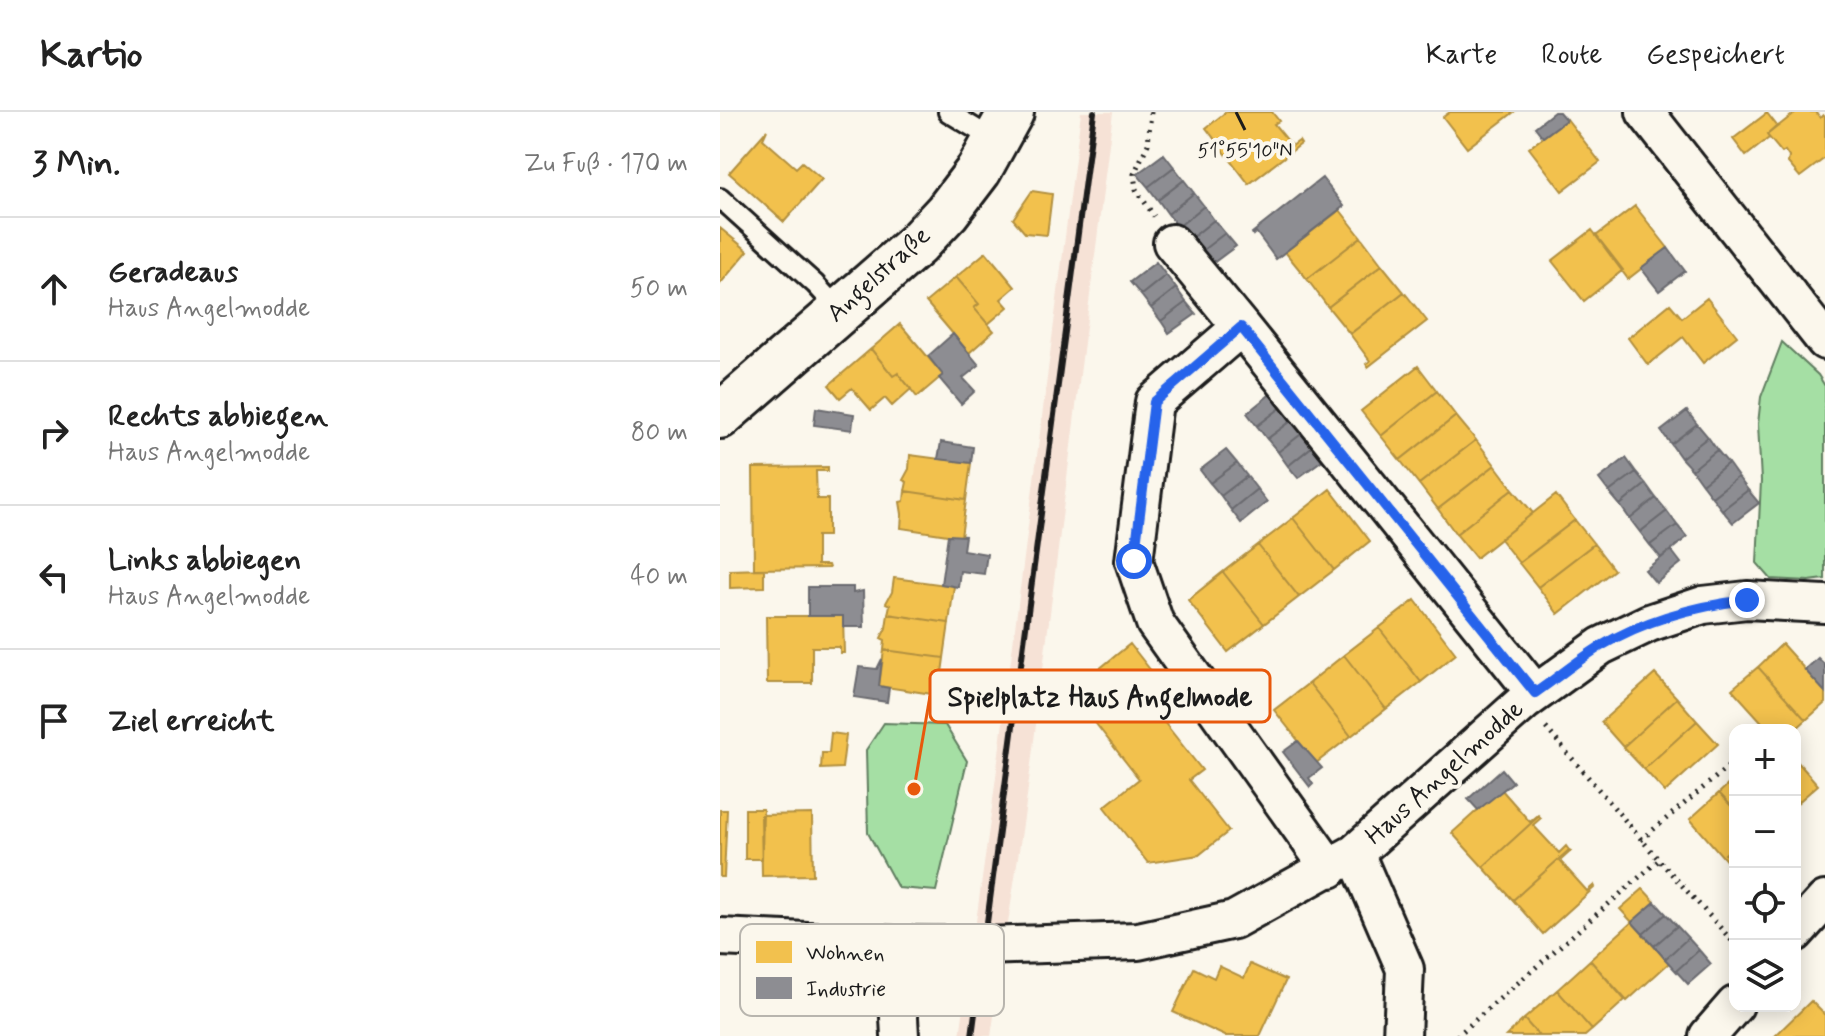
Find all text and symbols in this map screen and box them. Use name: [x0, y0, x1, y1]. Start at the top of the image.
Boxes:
text: Kartio: [40, 31, 143, 80]
text: Karte: [1426, 37, 1497, 74]
text: Route: [1541, 37, 1602, 74]
text: Gespeichert: [1646, 37, 1785, 74]
text: 51°55'10"N: [1197, 138, 1293, 165]
text: 3 Min.: [32, 142, 120, 187]
text: Zu Fuß · 170 m: [524, 147, 688, 181]
street label: Angelstraße: [820, 219, 940, 333]
text: Geradeaus: [108, 253, 238, 292]
icon: ahead: [32, 267, 76, 311]
text: 50 m: [630, 272, 688, 306]
text: Haus Angelmodde: [108, 292, 310, 326]
text: Rechts abbiegen: [108, 397, 328, 436]
icon: right: [32, 411, 76, 455]
text: 80 m: [631, 416, 688, 450]
text: Haus Angelmodde: [108, 436, 310, 470]
text: Links abbiegen: [108, 541, 301, 580]
route start: [1116, 543, 1152, 579]
icon: left: [32, 555, 76, 599]
text: 40 m: [630, 560, 688, 594]
text: Haus Angelmodde: [108, 580, 310, 614]
route end: [1729, 582, 1765, 618]
callout: Spielplatz Haus Angelmode: [930, 670, 1270, 722]
text: Spielplatz Haus Angelmode: [948, 680, 1252, 720]
street label: Haus Angelmodde: [1358, 693, 1532, 853]
icon: arrive: [32, 699, 76, 743]
text: Ziel erreicht: [108, 702, 274, 741]
map controls: [1729, 724, 1801, 1012]
button: +: [1729, 724, 1801, 796]
button: −: [1729, 796, 1801, 868]
button: locate: [1729, 868, 1801, 940]
legend: [740, 924, 1004, 1016]
text: Wohnen: [806, 940, 885, 968]
button: layers: [1729, 940, 1801, 1012]
text: Industrie: [806, 976, 886, 1004]

